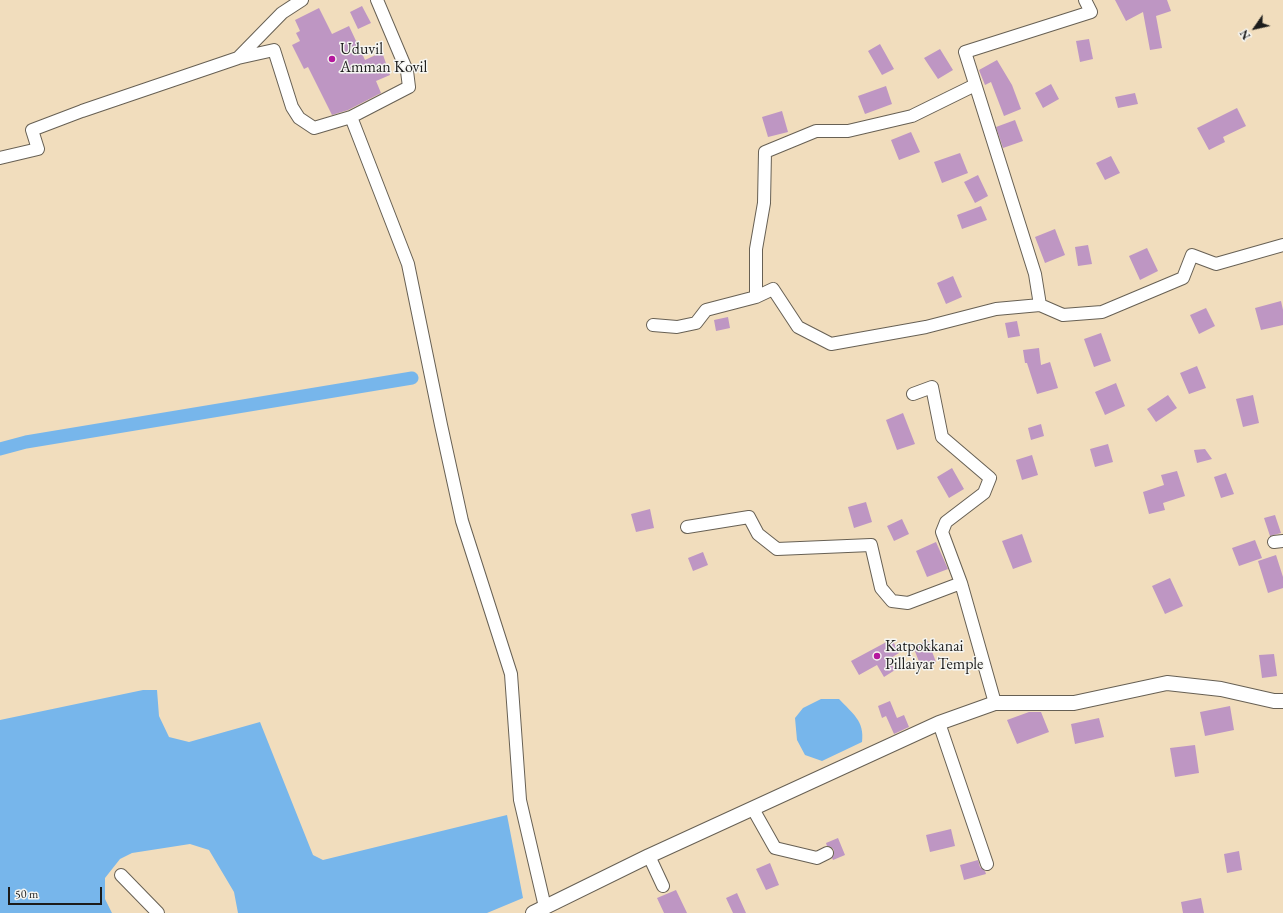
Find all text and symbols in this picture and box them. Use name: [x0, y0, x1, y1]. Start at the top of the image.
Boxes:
north arrow: [1235, 8, 1275, 48]
text: N: [1237, 27, 1253, 42]
place label: Uduvil Amman Kovil: [340, 40, 427, 78]
marker: Uduvil Amman Kovil: [327, 54, 337, 64]
place label: Katpokkanai Pillaiyar Temple: [885, 637, 983, 675]
marker: Katpokkanai Pillaiyar Temple: [872, 651, 882, 661]
scale bar: [10, 879, 104, 905]
text: 50 m: [15, 886, 38, 902]

